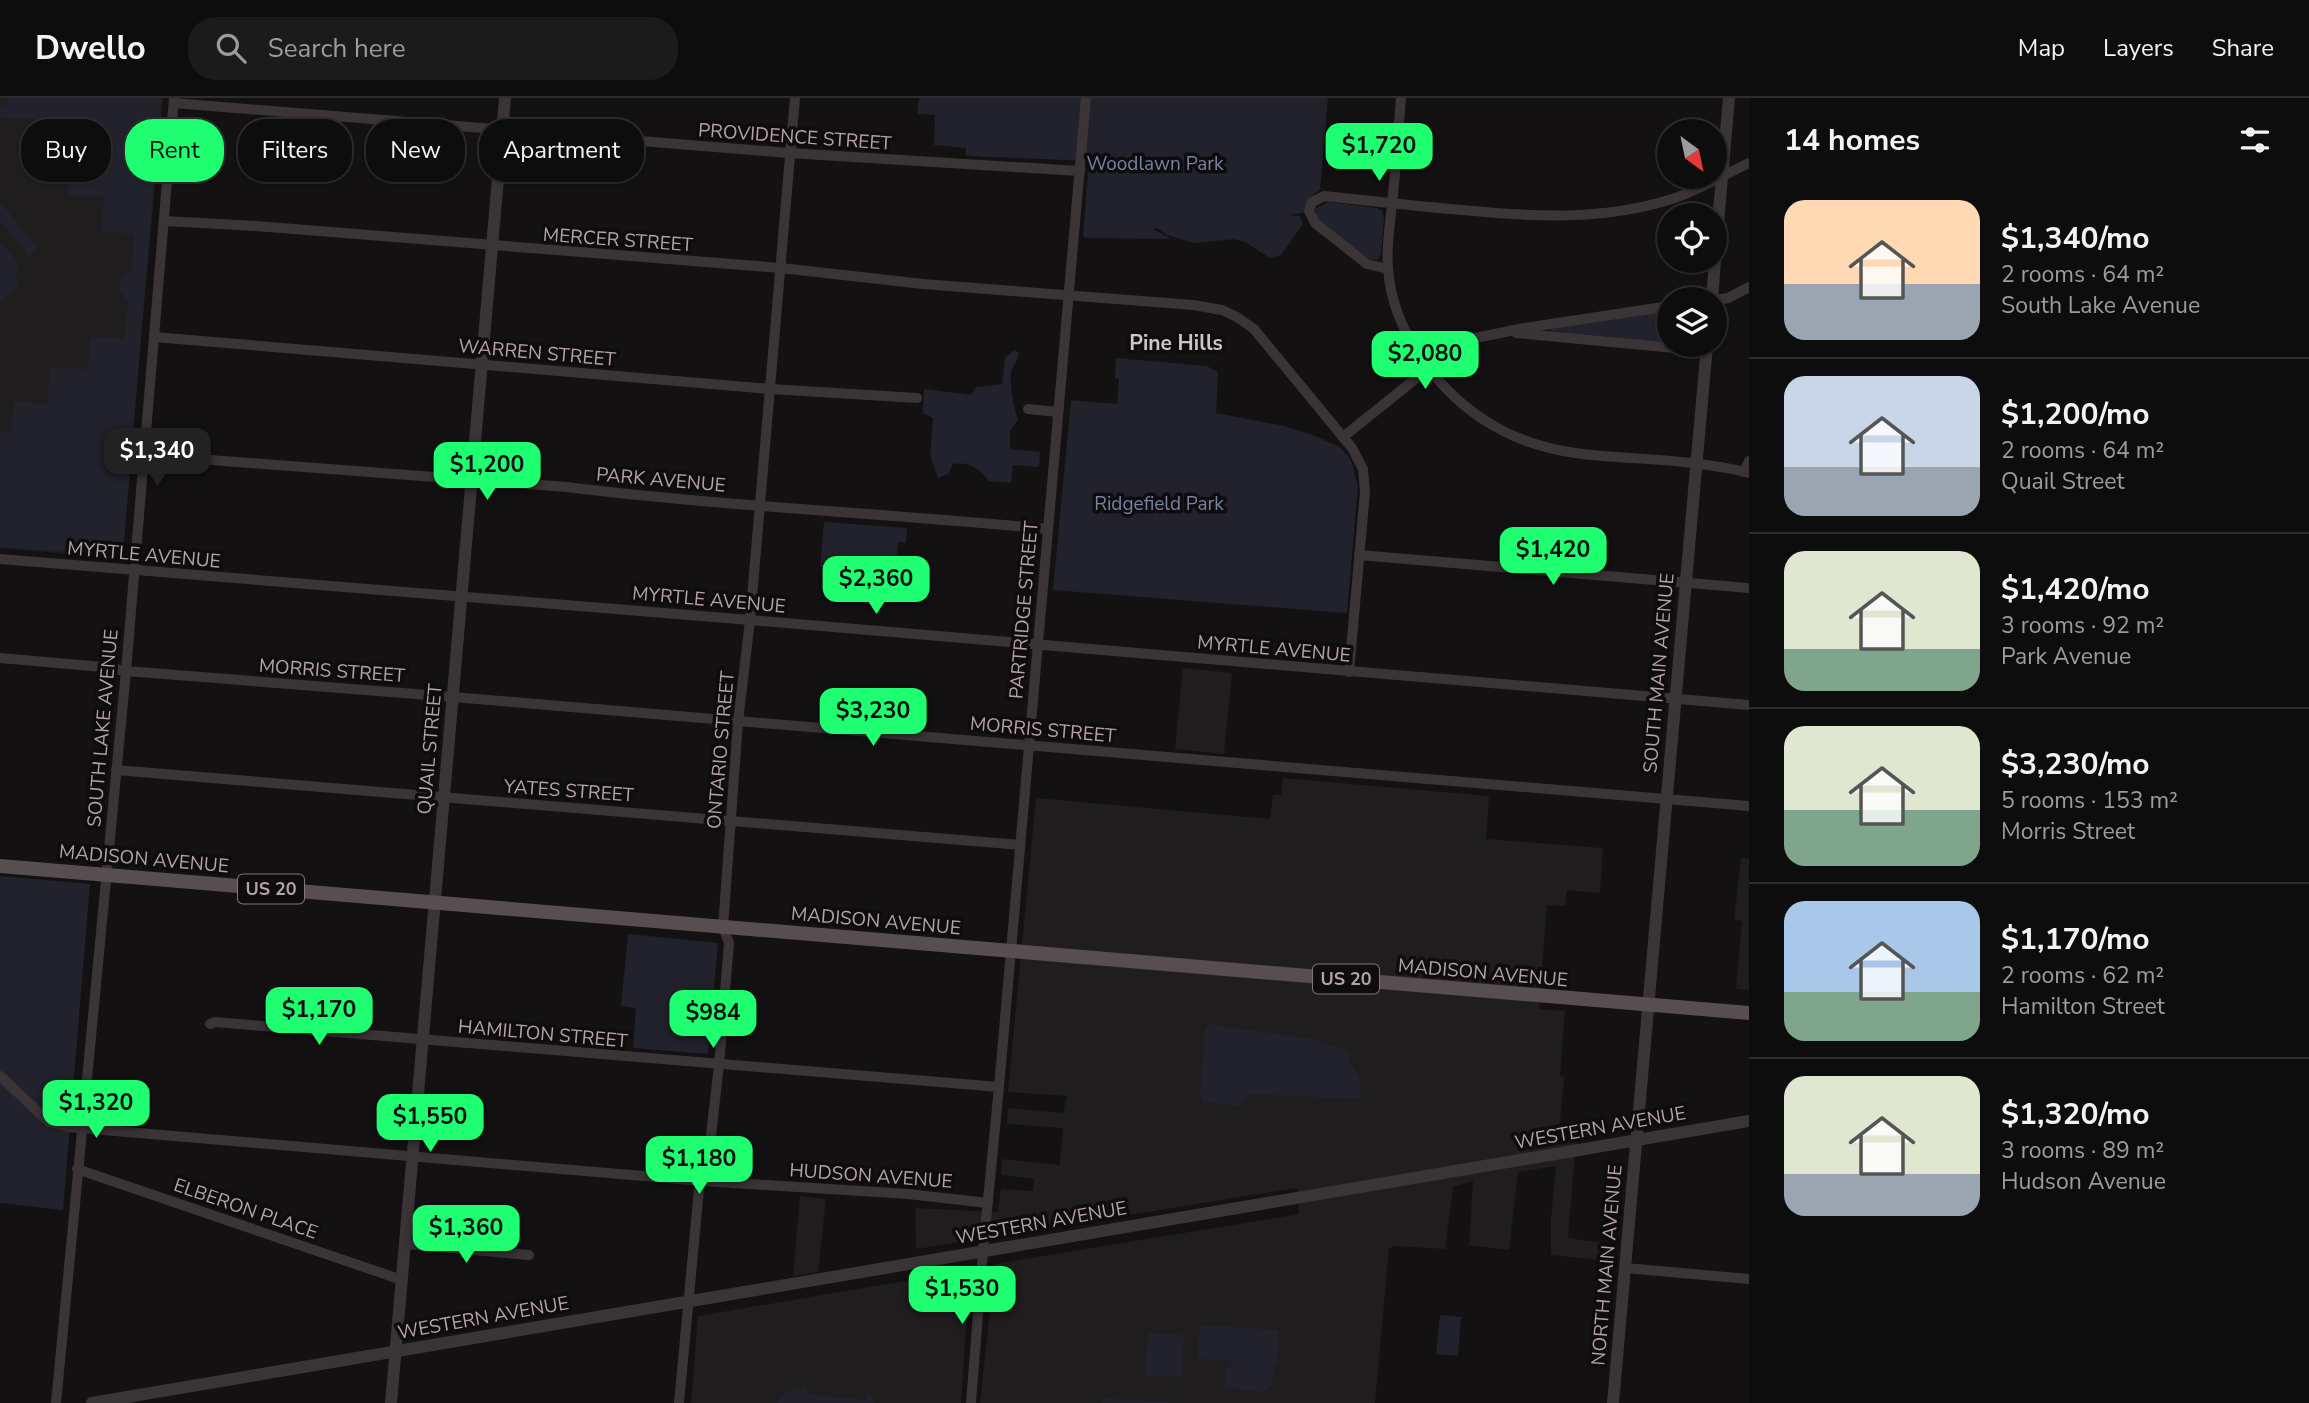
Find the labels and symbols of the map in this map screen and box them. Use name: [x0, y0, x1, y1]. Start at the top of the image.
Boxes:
street label: PROVIDENCE STREET: [697, 117, 893, 157]
north arrow: [1657, 119, 1727, 189]
pin: $1,720: [1322, 123, 1436, 183]
park label: Woodlawn Park: [1086, 151, 1224, 177]
street label: MERCER STREET: [542, 222, 694, 258]
district label: Pine Hills: [1129, 329, 1223, 357]
pin: $2,080: [1368, 331, 1482, 391]
street label: WARREN STREET: [457, 333, 617, 373]
pin: $1,340: [100, 428, 214, 488]
pin: $1,200: [430, 442, 544, 502]
street label: PARK AVENUE: [595, 461, 727, 499]
park label: Ridgefield Park: [1094, 491, 1224, 517]
street label: PARTRIDGE STREET: [1003, 519, 1045, 700]
pin: $1,420: [1496, 528, 1610, 587]
street label: MYRTLE AVENUE: [66, 535, 222, 575]
pin: $2,360: [819, 556, 933, 616]
street label: SOUTH MAIN AVENUE: [1637, 572, 1681, 774]
street label: MYRTLE AVENUE: [631, 580, 787, 620]
street label: SOUTH LAKE AVENUE: [81, 628, 125, 828]
street label: MYRTLE AVENUE: [1196, 629, 1352, 669]
street label: MORRIS STREET: [258, 653, 406, 689]
street label: ONTARIO STREET: [701, 670, 741, 830]
street label: QUAIL STREET: [411, 682, 449, 816]
pin: $3,230: [816, 688, 930, 748]
street label: MORRIS STREET: [969, 711, 1118, 749]
street label: YATES STREET: [502, 773, 635, 809]
street label: MADISON AVENUE: [58, 839, 230, 879]
road number: US 20: [238, 874, 304, 904]
street label: MADISON AVENUE: [790, 901, 962, 941]
street label: MADISON AVENUE: [1397, 953, 1569, 993]
road number: US 20: [1313, 964, 1379, 994]
pin: $1,170: [262, 988, 376, 1047]
pin: $984: [672, 990, 754, 1050]
street label: HAMILTON STREET: [457, 1014, 629, 1054]
pin: $1,320: [39, 1080, 153, 1140]
pin: $1,550: [373, 1094, 487, 1154]
street label: WESTERN AVENUE: [1513, 1100, 1688, 1156]
pin: $1,180: [642, 1136, 756, 1196]
street label: HUDSON AVENUE: [788, 1157, 953, 1195]
street label: NORTH MAIN AVENUE: [1585, 1164, 1629, 1367]
street label: ELBERON PLACE: [170, 1172, 321, 1246]
street label: WESTERN AVENUE: [954, 1195, 1129, 1251]
pin: $1,360: [409, 1206, 523, 1265]
pin: $1,530: [905, 1266, 1019, 1326]
street label: WESTERN AVENUE: [396, 1290, 571, 1346]

